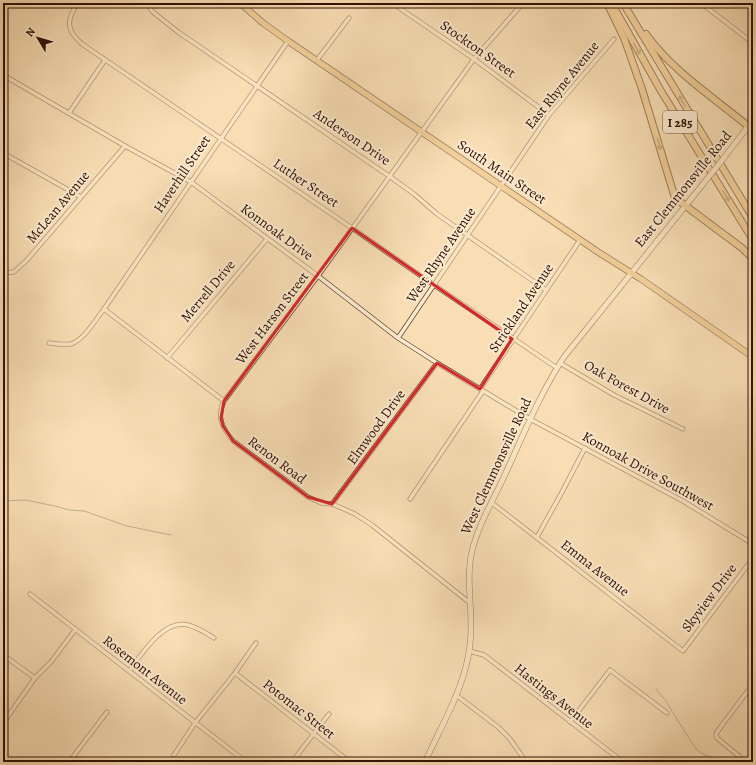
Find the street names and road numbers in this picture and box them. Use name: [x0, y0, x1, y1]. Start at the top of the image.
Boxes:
street label: Stockton Street: [436, 16, 520, 82]
street label: East Rhyne Avenue: [521, 37, 603, 133]
street label: Anderson Drive: [309, 104, 394, 170]
road number: I 285: [663, 111, 697, 133]
street label: East Clemmonsville Road: [630, 126, 736, 251]
street label: Haverhill Street: [149, 131, 215, 216]
street label: South Main Street: [454, 135, 551, 209]
street label: Luther Street: [269, 154, 343, 212]
street label: McLean Avenue: [22, 167, 94, 247]
street label: Konnoak Drive: [237, 199, 317, 265]
street label: West Rhyne Avenue: [401, 203, 480, 307]
street label: Merrell Drive: [176, 256, 240, 326]
street label: Strickland Avenue: [484, 260, 558, 356]
street label: West Harson Street: [230, 268, 313, 369]
street label: Oak Forest Drive: [581, 356, 673, 418]
street label: Elmwood Drive: [342, 386, 410, 468]
street label: West Clemmonsville Road: [456, 394, 536, 538]
street label: Konnoak Drive Southwest: [579, 427, 718, 515]
street label: Renon Road: [244, 432, 311, 489]
street label: Emma Avenue: [557, 535, 633, 601]
street label: Skyview Drive: [677, 560, 741, 636]
street label: Rosemont Avenue: [99, 631, 191, 709]
street label: Hastings Avenue: [510, 659, 598, 733]
street label: Potomac Street: [259, 675, 339, 743]

